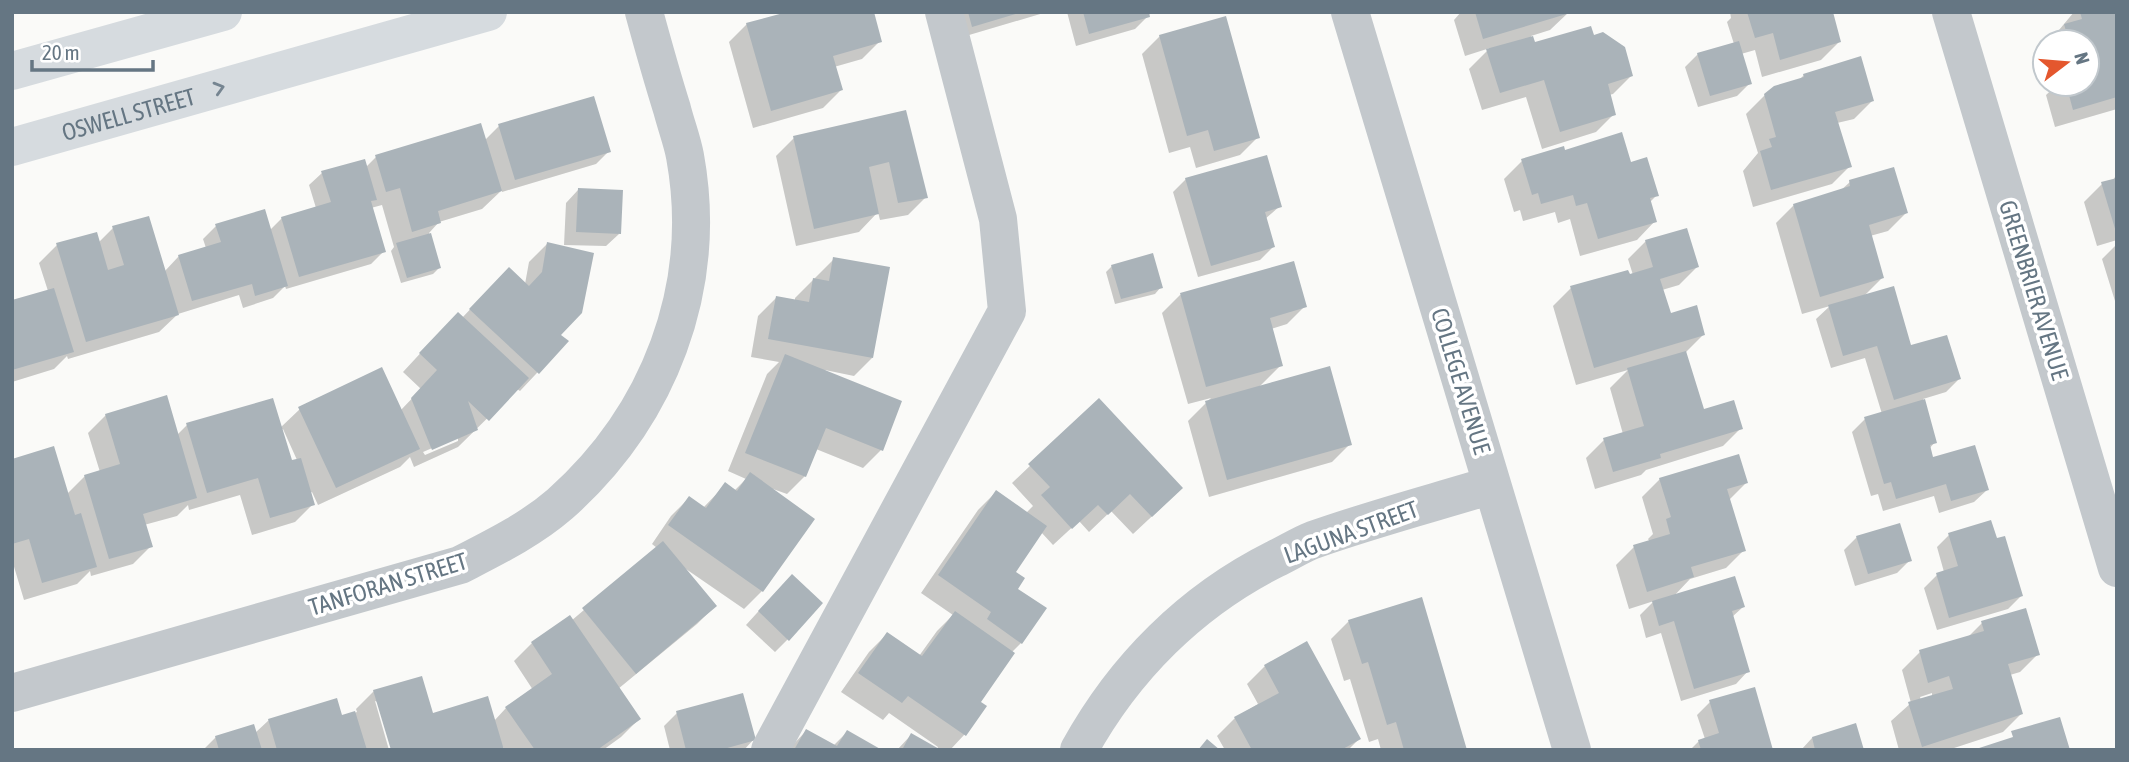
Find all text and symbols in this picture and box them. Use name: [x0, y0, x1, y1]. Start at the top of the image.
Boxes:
scale bar: [32, 28, 152, 72]
north arrow: [2031, 28, 2101, 98]
text: 20 m: [42, 40, 80, 64]
text: N: [2070, 50, 2094, 67]
street label: OSWELL STREET: [59, 82, 199, 146]
one-way arrow: [213, 82, 225, 96]
street label: GREENBRIER AVENUE: [1994, 197, 2074, 383]
street label: COLLEGE AVENUE: [1426, 305, 1496, 457]
street label: LAGUNA STREET: [1280, 495, 1422, 569]
street label: TANFORAN STREET: [306, 547, 471, 621]

